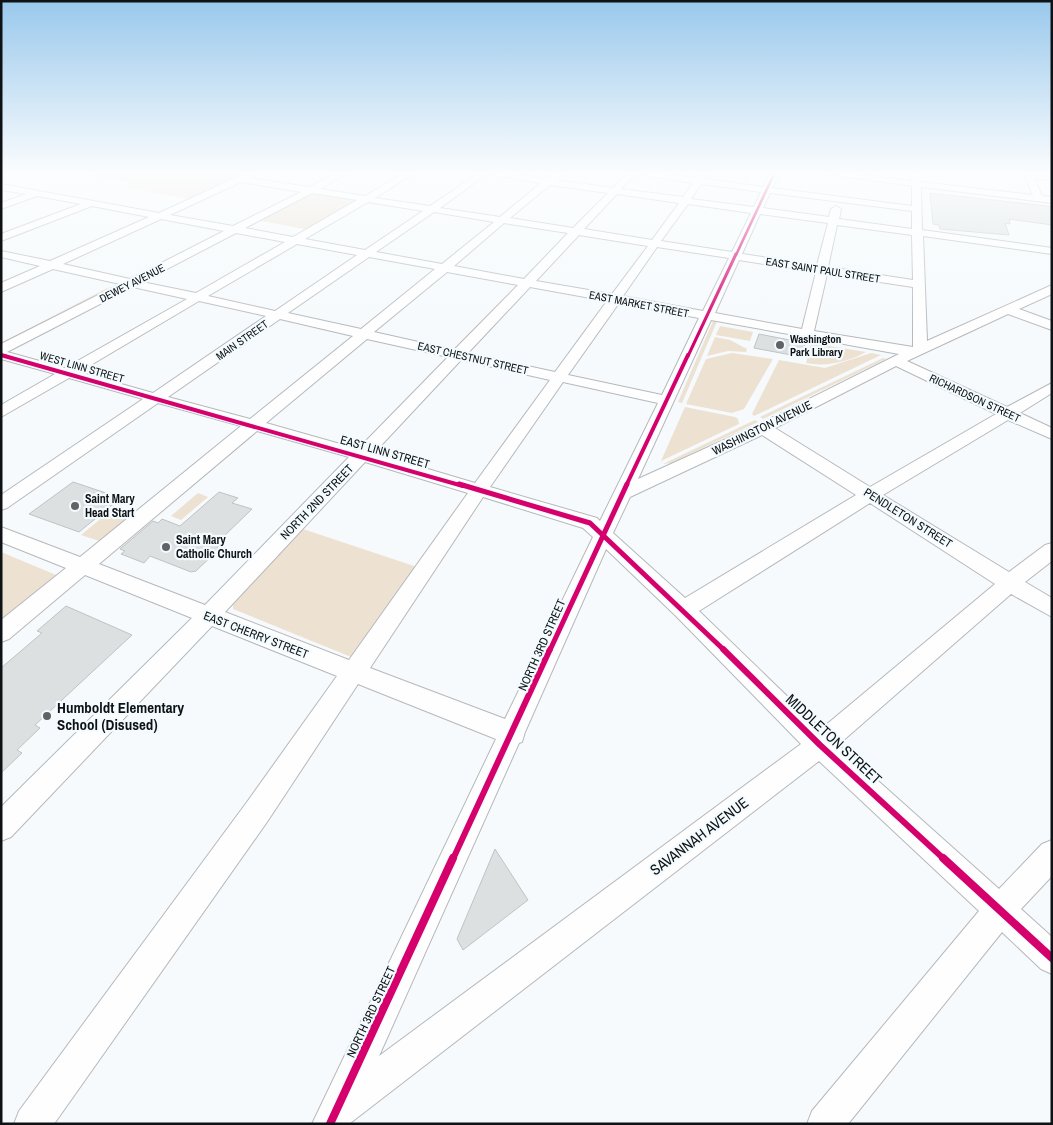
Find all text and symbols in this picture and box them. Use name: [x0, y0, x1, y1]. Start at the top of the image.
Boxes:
street label: EAST SAINT PAUL STREET: [765, 254, 882, 286]
street label: DEWEY AVENUE: [97, 261, 167, 305]
street label: EAST MARKET STREET: [588, 287, 691, 321]
street label: MAIN STREET: [213, 317, 271, 363]
place label: Washington Park Library: [790, 332, 843, 359]
street label: EAST CHESTNUT STREET: [416, 338, 530, 378]
marker: Washington Park Library: [774, 339, 786, 351]
street label: WEST LINN STREET: [38, 348, 126, 386]
street label: RICHARDSON STREET: [927, 371, 1023, 425]
street label: WASHINGTON AVENUE: [709, 397, 815, 459]
street label: EAST LINN STREET: [338, 432, 432, 472]
street label: NORTH 2ND STREET: [277, 461, 357, 543]
street label: PENDLETON STREET: [861, 484, 955, 552]
place label: Saint Mary Head Start: [85, 491, 135, 521]
marker: Saint Mary Head Start: [69, 500, 81, 512]
place label: Saint Mary Catholic Church: [176, 532, 252, 562]
marker: Saint Mary Catholic Church: [160, 541, 172, 553]
street label: NORTH 3RD STREET: [515, 597, 569, 693]
street label: EAST CHERRY STREET: [201, 608, 311, 662]
street label: MIDDLETON STREET: [781, 689, 887, 789]
place label: Humboldt Elementary School (Disused): [57, 697, 184, 735]
marker: Humboldt Elementary School (Disused): [41, 710, 53, 722]
street label: SAVANNAH AVENUE: [645, 792, 753, 880]
street label: NORTH 3RD STREET: [343, 964, 399, 1060]

